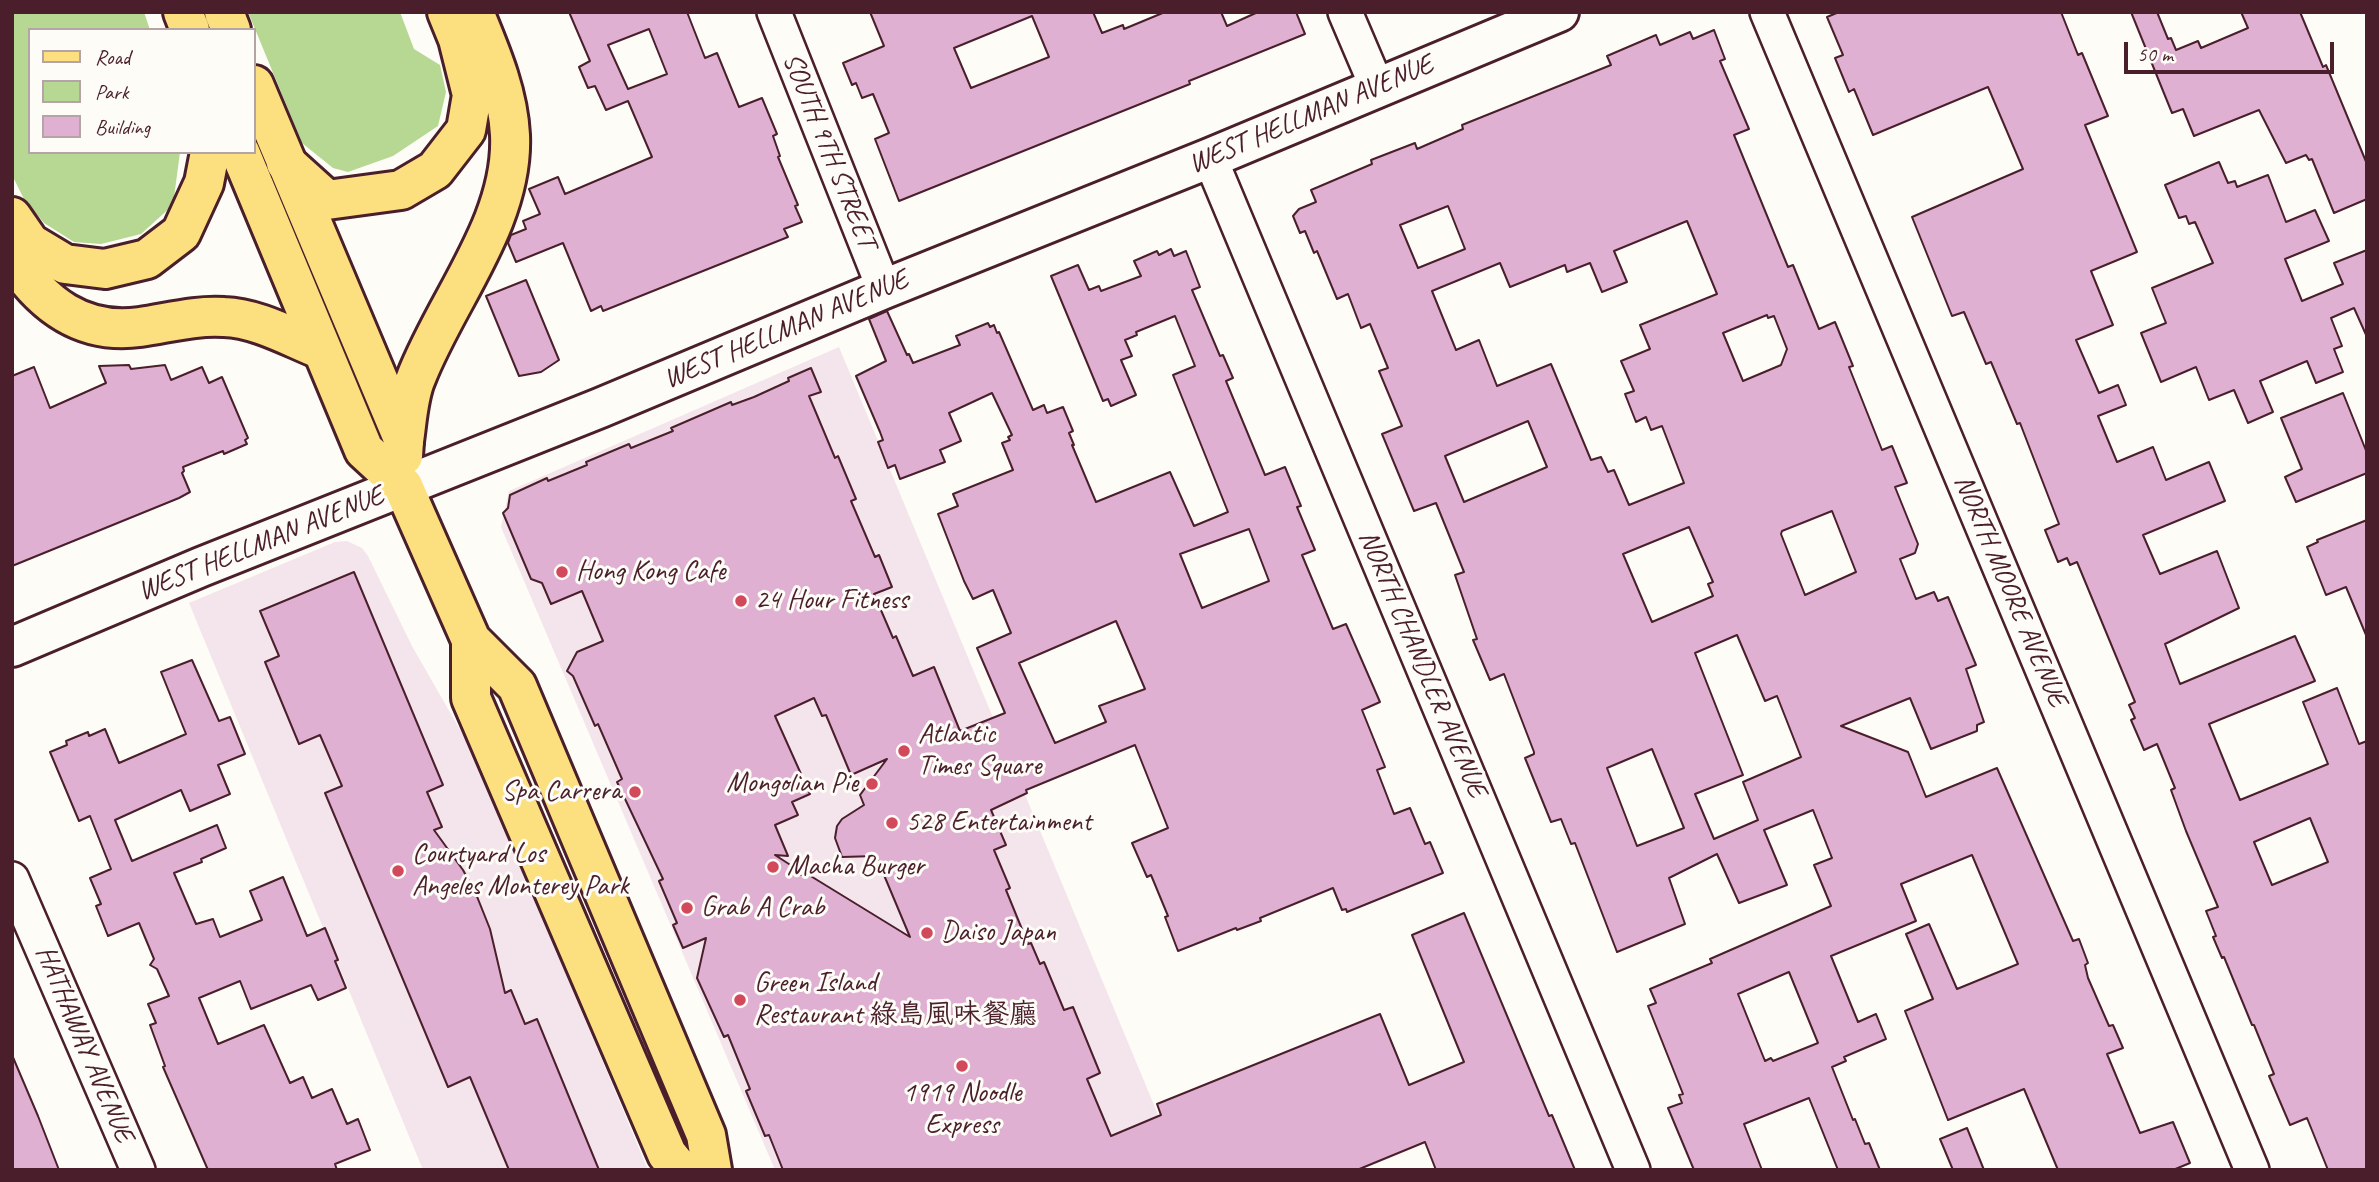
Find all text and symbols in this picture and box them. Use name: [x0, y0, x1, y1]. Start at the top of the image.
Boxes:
legend: [28, 28, 256, 154]
scale bar: [2127, 28, 2337, 72]
text: 50 m: [2137, 41, 2173, 67]
text: Road: [95, 44, 130, 70]
street label: SOUTH 9TH STREET: [775, 48, 883, 254]
street label: WEST HELLMAN AVENUE: [1184, 48, 1438, 182]
text: Park: [95, 79, 128, 105]
text: Building: [95, 114, 150, 140]
street label: WEST HELLMAN AVENUE: [659, 263, 913, 397]
street label: NORTH MOORE AVENUE: [1946, 470, 2074, 712]
street label: WEST HELLMAN AVENUE: [133, 479, 389, 609]
street label: NORTH CHANDLER AVENUE: [1351, 526, 1493, 802]
place label: Hong Kong Cafe: [576, 555, 725, 589]
marker: Hong Kong Cafe: [554, 564, 570, 580]
place label: 24 Hour Fitness: [755, 584, 908, 618]
marker: 24 Hour Fitness: [733, 593, 749, 609]
place label: Atlantic Times Square: [918, 718, 1041, 784]
marker: Atlantic Times Square: [896, 743, 912, 759]
place label: Mongolian Pie: [726, 767, 858, 801]
place label: Spa Carrera: [502, 775, 621, 809]
marker: Mongolian Pie: [864, 776, 880, 792]
marker: Spa Carrera: [627, 784, 643, 800]
place label: 528 Entertainment: [906, 806, 1091, 840]
marker: 528 Entertainment: [884, 815, 900, 831]
place label: Courtyard Los Angeles Monterey Park: [412, 838, 628, 904]
place label: Macha Burger: [787, 850, 924, 884]
marker: Macha Burger: [765, 859, 781, 875]
marker: Courtyard Los Angeles Monterey Park: [390, 863, 406, 879]
place label: Grab A Crab: [701, 891, 824, 925]
marker: Grab A Crab: [679, 900, 695, 916]
place label: Daiso Japan: [941, 916, 1056, 950]
marker: Daiso Japan: [919, 925, 935, 941]
street label: HATHAWAY AVENUE: [27, 941, 141, 1147]
place label: Green Island Restaurant 綠島風味餐廳: [754, 967, 1037, 1033]
marker: Green Island Restaurant 綠島風味餐廳: [732, 992, 748, 1008]
marker: 1919 Noodle Express: [954, 1058, 970, 1074]
place label: 1919 Noodle Express: [903, 1077, 1021, 1143]

